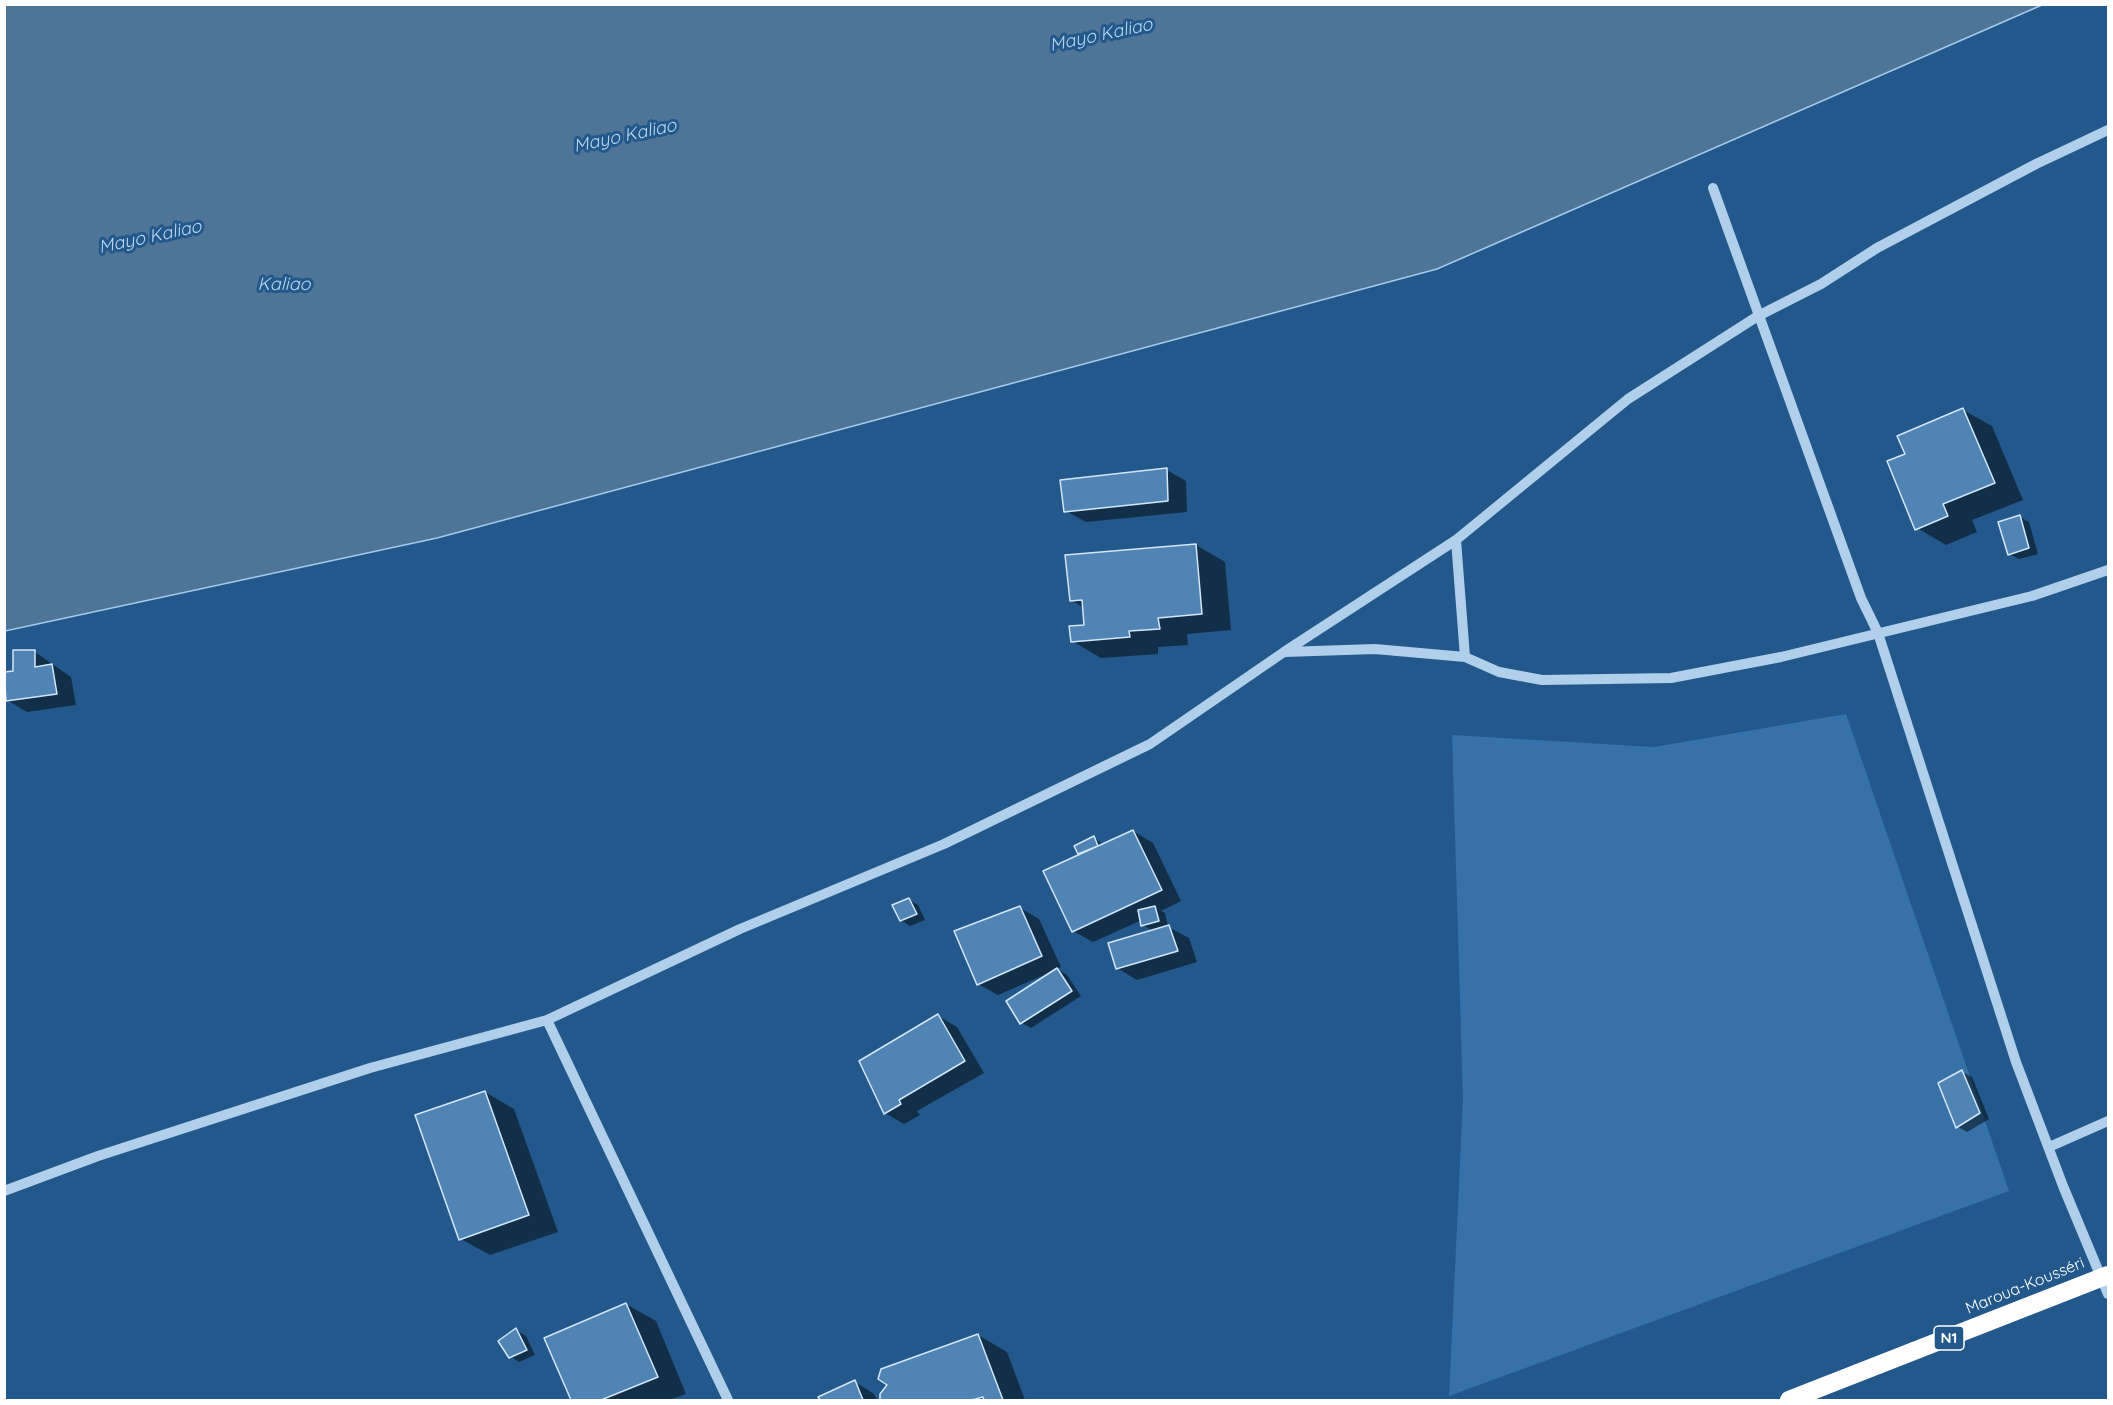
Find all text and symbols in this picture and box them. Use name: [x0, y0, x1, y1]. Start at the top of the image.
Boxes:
water label: Mayo Kaliao: [1048, 14, 1154, 56]
water label: Mayo Kaliao: [572, 115, 678, 157]
water label: Mayo Kaliao: [97, 216, 203, 258]
water label: Kaliao: [258, 274, 310, 296]
street label: Maroua-Kousséri: [1963, 1253, 2087, 1319]
road number: N1: [1934, 1326, 1964, 1350]

